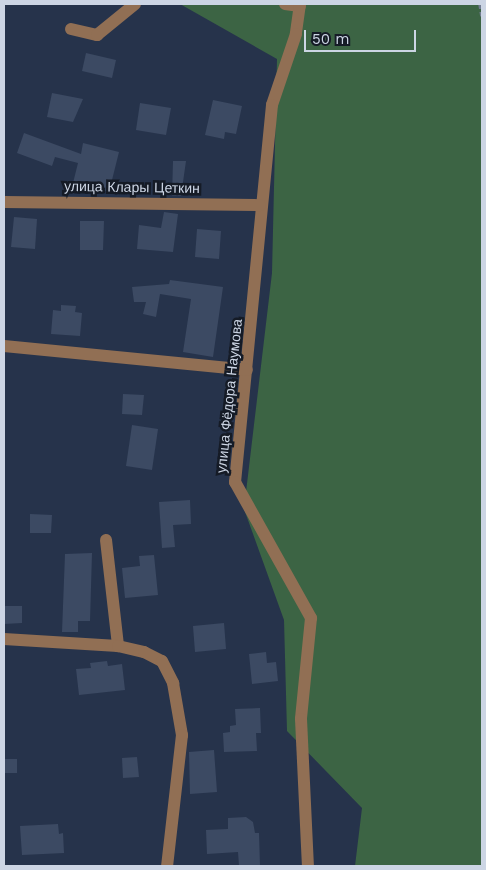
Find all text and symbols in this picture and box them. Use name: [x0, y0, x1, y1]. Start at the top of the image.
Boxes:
scale bar: [306, 20, 418, 52]
text: 50 m: [312, 30, 349, 48]
street label: улица Клары Цеткин: [64, 177, 200, 197]
street label: улица Фёдора Наумова: [213, 318, 245, 474]

